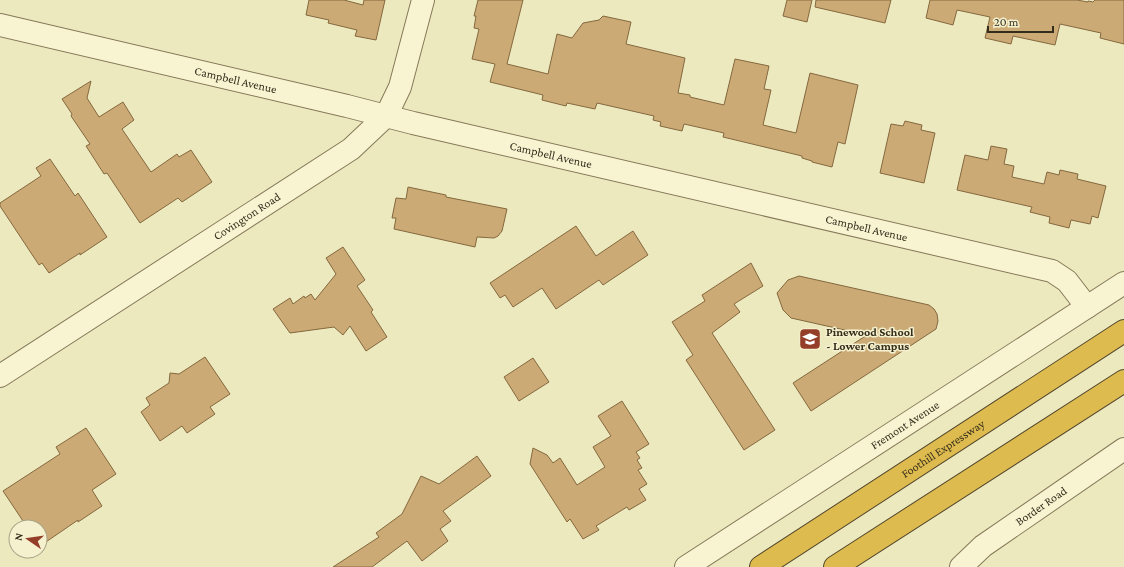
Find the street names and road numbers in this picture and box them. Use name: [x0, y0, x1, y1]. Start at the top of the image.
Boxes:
street label: Campbell Avenue: [193, 64, 278, 96]
street label: Campbell Avenue: [508, 139, 593, 171]
street label: Covington Road: [211, 189, 283, 243]
street label: Campbell Avenue: [824, 212, 909, 244]
street label: Fremont Avenue: [868, 398, 942, 452]
street label: Foothill Expressway: [899, 416, 988, 481]
street label: Border Road: [1013, 483, 1070, 528]

